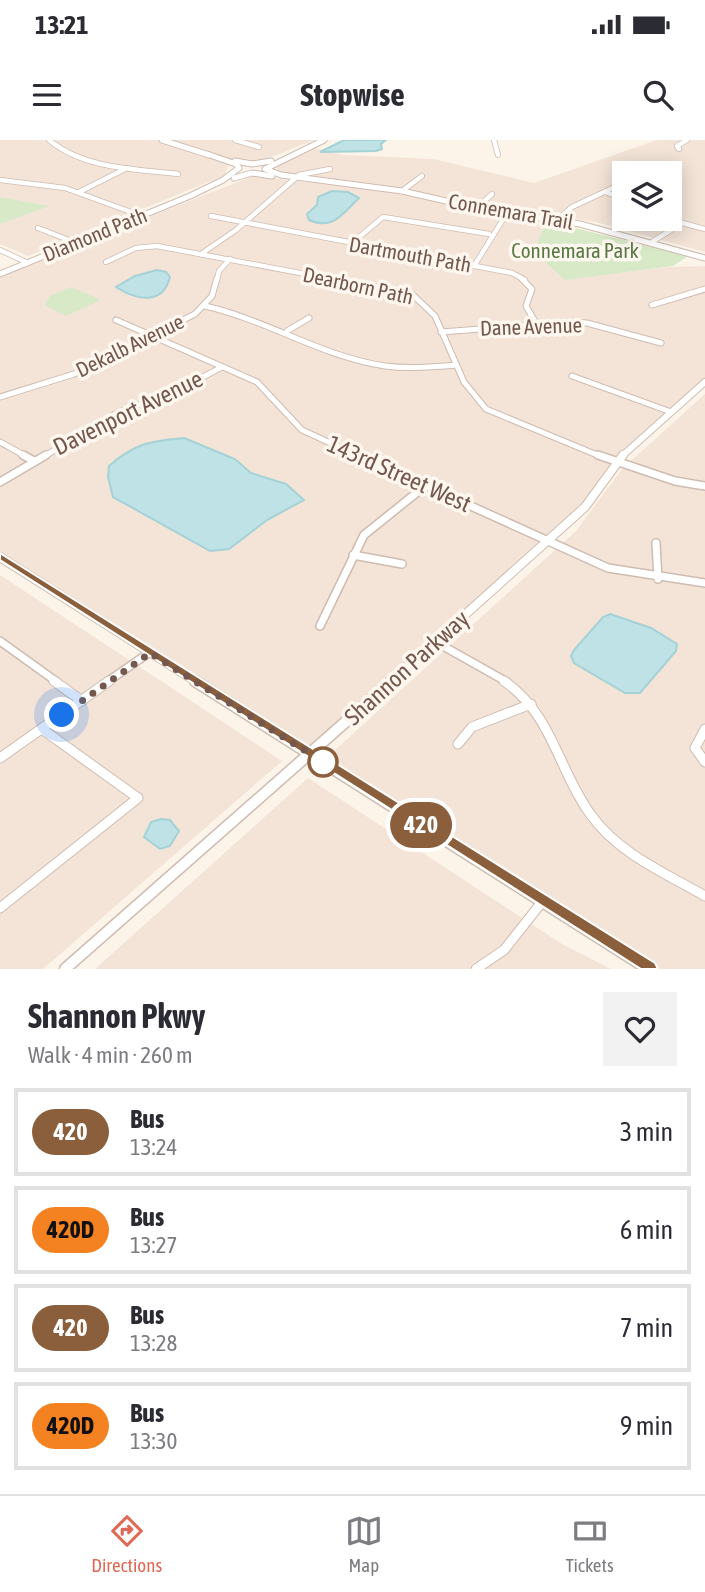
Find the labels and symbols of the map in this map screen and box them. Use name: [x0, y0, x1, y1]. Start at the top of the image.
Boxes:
street label: Connemara Trail: [447, 188, 576, 234]
street label: Diamond Path: [39, 202, 150, 266]
street label: Dartmouth Path: [347, 231, 473, 277]
park label: Connemara Park: [511, 238, 639, 262]
street label: Dearborn Path: [301, 262, 416, 308]
street label: Dekalb Avenue: [72, 309, 187, 381]
street label: Dane Avenue: [479, 312, 582, 340]
street label: Davenport Avenue: [49, 365, 207, 460]
street label: 143rd Street West: [323, 430, 475, 517]
street label: Shannon Parkway: [339, 605, 474, 730]
your location: [44, 697, 79, 732]
unlabelled marker: [308, 747, 338, 777]
line badge: 420: [381, 802, 461, 848]

